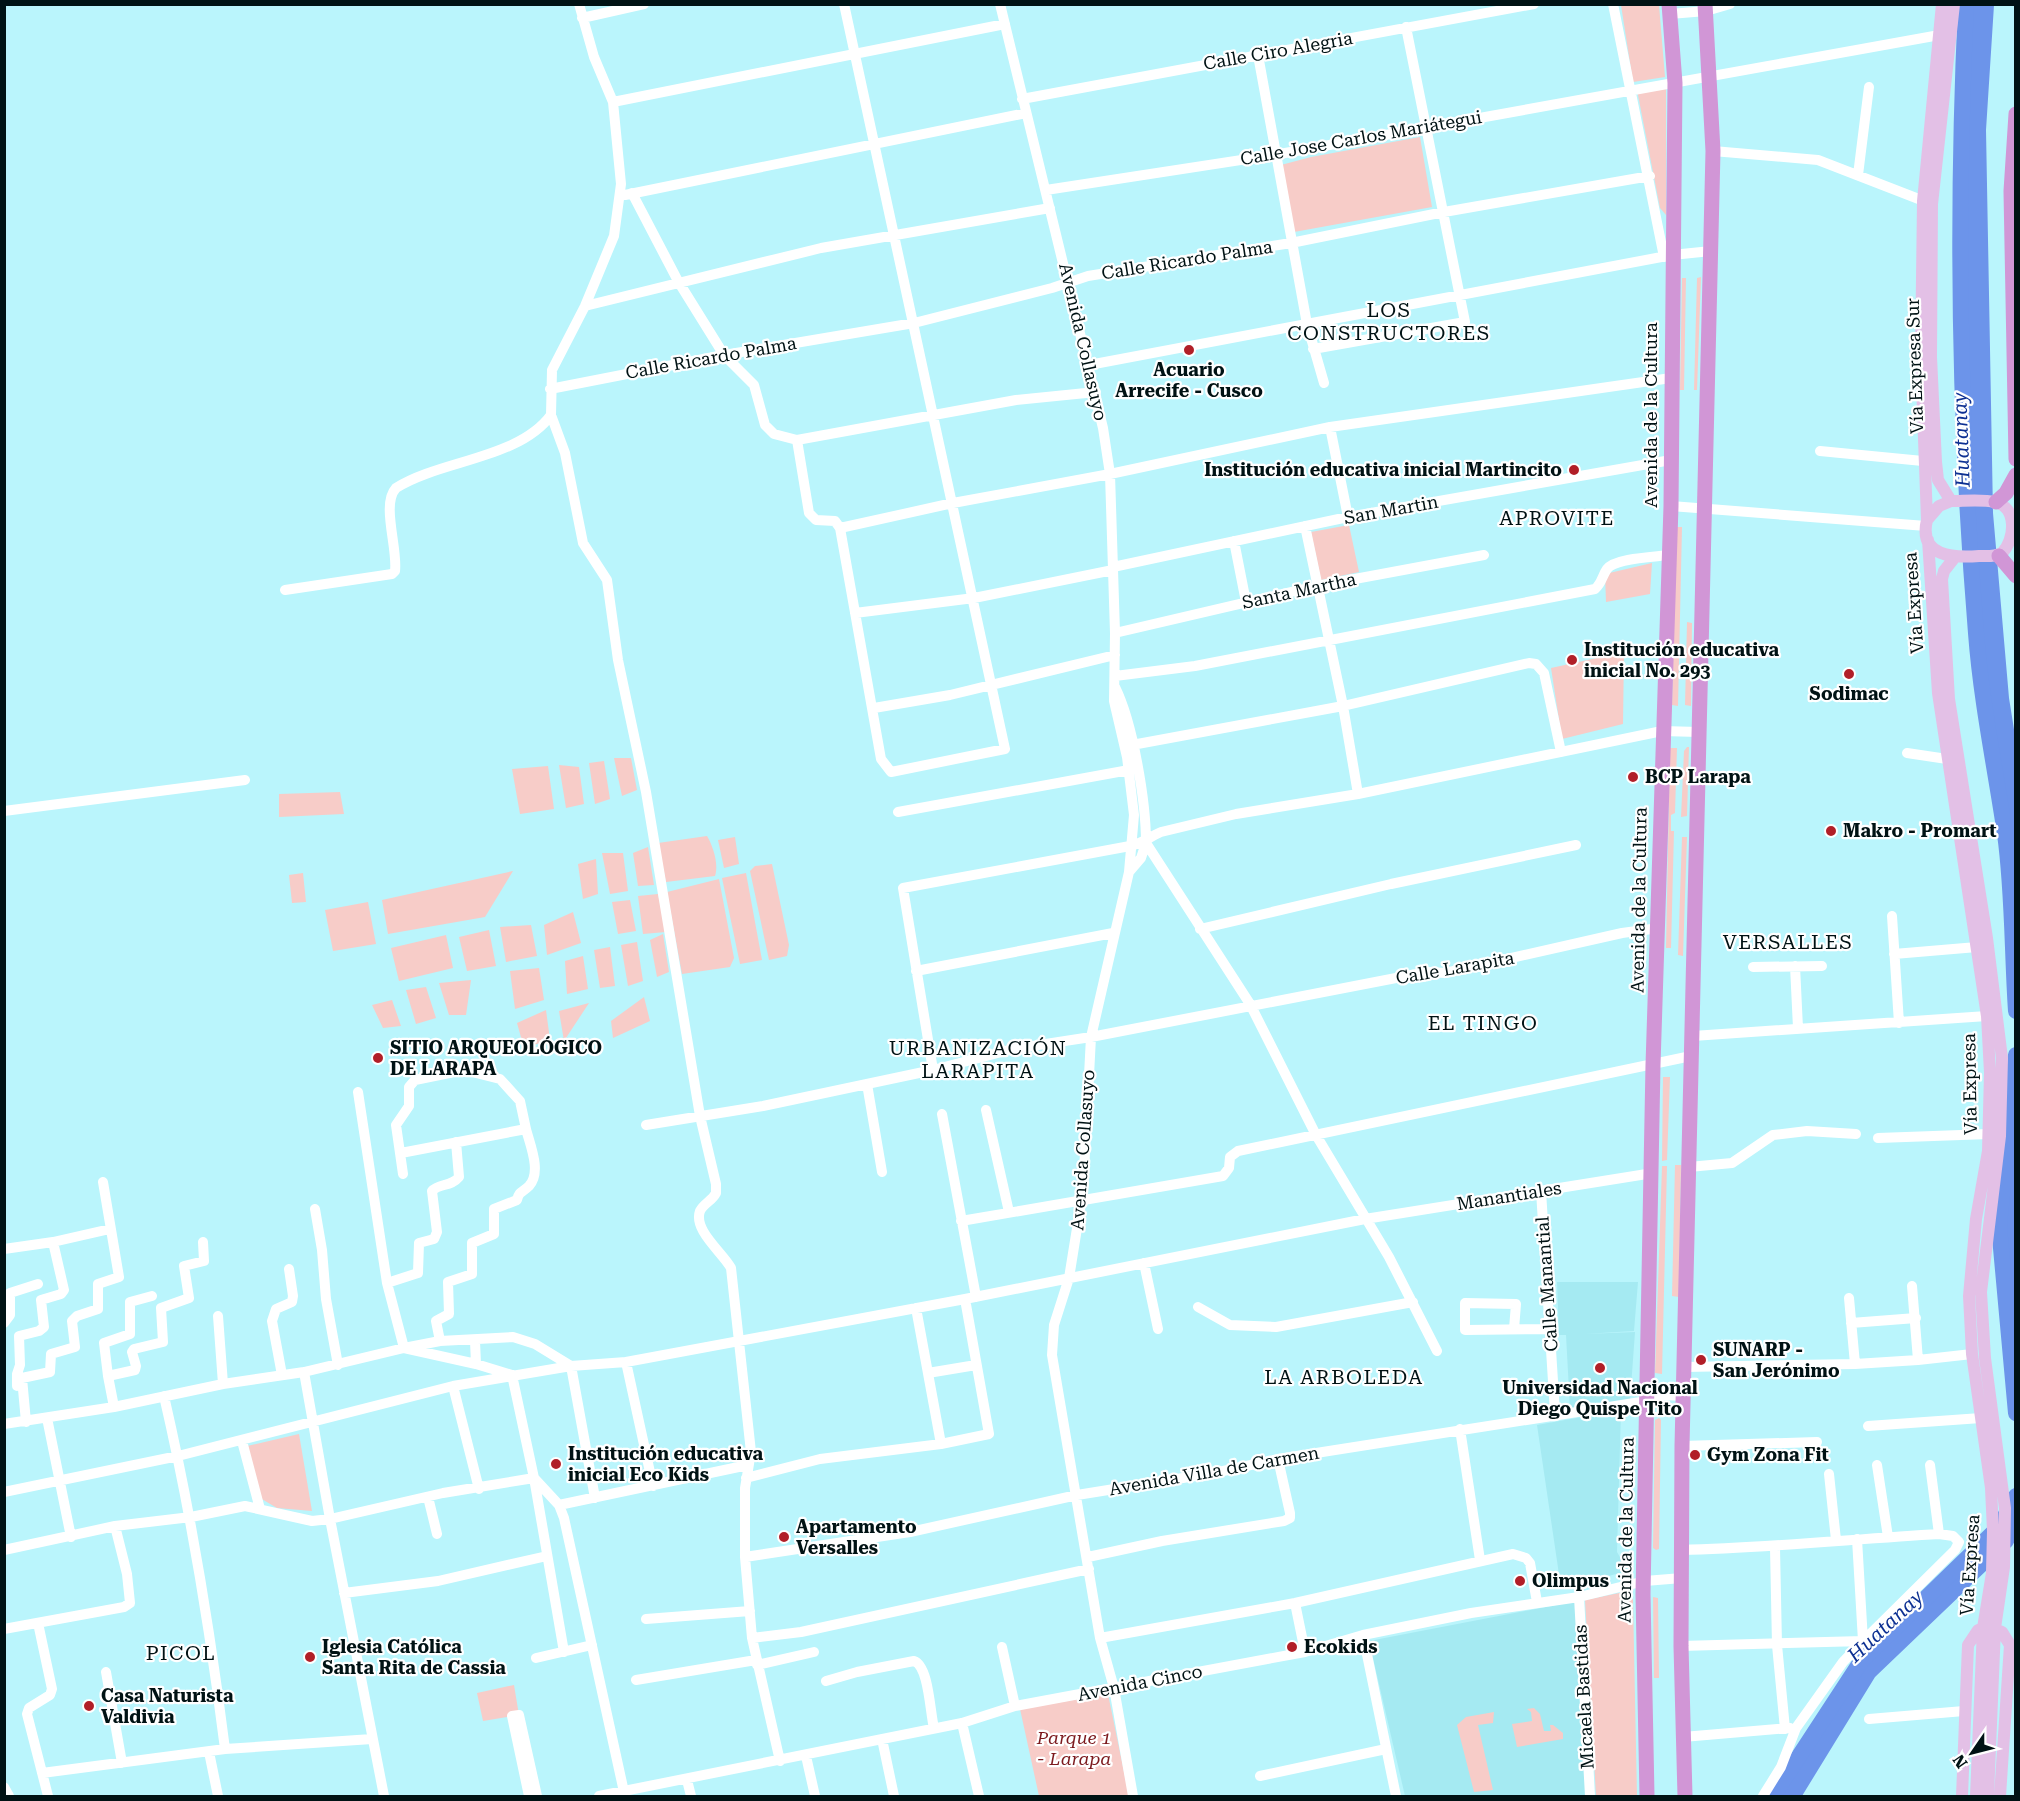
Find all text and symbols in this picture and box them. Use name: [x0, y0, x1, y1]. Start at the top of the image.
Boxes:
street label: Calle Ciro Alegria: [1202, 27, 1354, 74]
street label: Calle Jose Carlos Mariátegui: [1239, 106, 1484, 169]
street label: Calle Ricardo Palma: [1100, 236, 1274, 283]
street label: Avenida Collasuyo: [1055, 261, 1112, 423]
district label: LOS CONSTRUCTORES: [1287, 298, 1491, 345]
street label: Vía Expresa Sur: [1902, 298, 1927, 434]
street label: Avenida de la Cultura: [1640, 322, 1661, 508]
street label: Calle Ricardo Palma: [624, 332, 798, 383]
marker: Acuario Arrecife - Cusco: [1182, 343, 1196, 357]
place label: Acuario Arrecife - Cusco: [1115, 359, 1263, 401]
water label: Huatanay: [1947, 391, 1975, 489]
place label: Institución educativa inicial Martincito: [1204, 459, 1562, 480]
marker: Institución educativa inicial Martincito: [1567, 463, 1581, 477]
street label: San Martin: [1342, 491, 1440, 528]
district label: APROVITE: [1499, 506, 1615, 530]
street label: Vía Expresa: [1899, 551, 1928, 654]
street label: Santa Martha: [1240, 568, 1358, 613]
place label: Institución educativa inicial No. 293: [1584, 639, 1780, 681]
marker: Institución educativa inicial No. 293: [1565, 653, 1579, 667]
marker: Sodimac: [1842, 667, 1856, 681]
place label: Sodimac: [1809, 683, 1889, 704]
place label: BCP Larapa: [1645, 766, 1751, 787]
marker: BCP Larapa: [1626, 770, 1640, 784]
street label: Avenida de la Cultura: [1626, 807, 1651, 993]
place label: Makro - Promart: [1843, 820, 1997, 841]
marker: Makro - Promart: [1824, 824, 1838, 838]
district label: VERSALLES: [1723, 930, 1853, 954]
street label: Calle Larapita: [1394, 947, 1516, 988]
district label: EL TINGO: [1428, 1011, 1538, 1035]
street label: Vía Expresa: [1958, 1033, 1981, 1135]
place label: SITIO ARQUEOLÓGICO DE LARAPA: [390, 1036, 602, 1079]
district label: URBANIZACIÓN LARAPITA: [889, 1036, 1067, 1083]
marker: SITIO ARQUEOLÓGICO DE LARAPA: [371, 1051, 385, 1065]
street label: Avenida Collasuyo: [1066, 1069, 1099, 1231]
street label: Manantiales: [1455, 1177, 1563, 1214]
street label: Calle Manantial: [1531, 1215, 1562, 1352]
place label: SUNARP - San Jerónimo: [1713, 1339, 1840, 1381]
marker: SUNARP - San Jerónimo: [1694, 1353, 1708, 1367]
marker: Universidad Nacional Diego Quispe Tito: [1593, 1361, 1607, 1375]
district label: LA ARBOLEDA: [1264, 1365, 1424, 1389]
place label: Universidad Nacional Diego Quispe Tito: [1502, 1377, 1698, 1419]
street label: Avenida de la Cultura: [1613, 1437, 1638, 1623]
street label: Avenida Villa de Carmen: [1107, 1442, 1321, 1499]
place label: Institución educativa inicial Eco Kids: [568, 1443, 764, 1485]
place label: Gym Zona Fit: [1707, 1444, 1829, 1465]
marker: Gym Zona Fit: [1688, 1448, 1702, 1462]
marker: Institución educativa inicial Eco Kids: [549, 1457, 563, 1471]
street label: Vía Expresa: [1955, 1513, 1984, 1616]
place label: Apartamento Versalles: [796, 1516, 917, 1558]
marker: Apartamento Versalles: [777, 1530, 791, 1544]
place label: Olimpus: [1532, 1570, 1609, 1591]
marker: Olimpus: [1513, 1574, 1527, 1588]
water label: Huatanay: [1841, 1584, 1928, 1668]
street label: Micaela Bastidas: [1569, 1624, 1598, 1770]
place label: Iglesia Católica Santa Rita de Cassia: [322, 1636, 506, 1678]
place label: Ecokids: [1304, 1636, 1377, 1657]
marker: Ecokids: [1285, 1640, 1299, 1654]
district label: PICOL: [146, 1641, 216, 1665]
marker: Iglesia Católica Santa Rita de Cassia: [303, 1650, 317, 1664]
street label: Avenida Cinco: [1076, 1660, 1204, 1705]
place label: Casa Naturista Valdivia: [101, 1685, 234, 1727]
marker: Casa Naturista Valdivia: [82, 1699, 96, 1713]
north arrow: [1942, 1723, 2002, 1783]
park label: Parque 1 - Larapa: [1036, 1727, 1111, 1769]
text: N: [1949, 1751, 1971, 1772]

